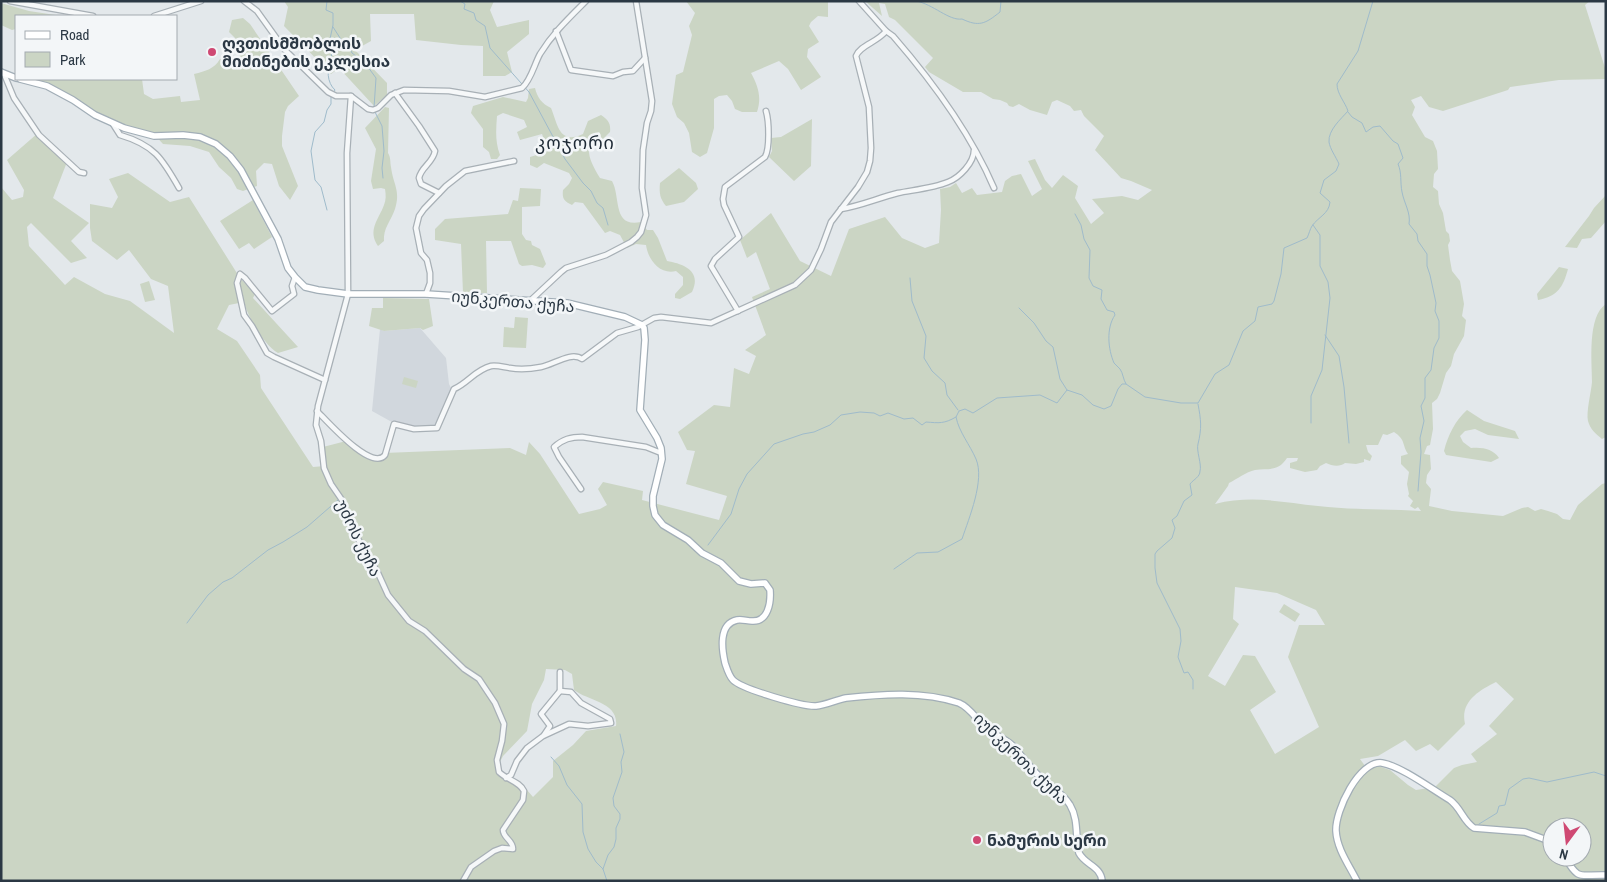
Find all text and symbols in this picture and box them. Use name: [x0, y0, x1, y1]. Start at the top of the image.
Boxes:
legend: [15, 15, 178, 80]
text: Road: [60, 24, 89, 45]
place label: ღვთისმშობლის მიძინების ეკლესია: [222, 32, 390, 72]
marker: ღვთისმშობლის მიძინების ეკლესია: [206, 46, 218, 58]
text: Park: [60, 49, 86, 70]
district label: კოჯორი: [535, 130, 615, 155]
street label: იუნკერთა ქუჩა: [451, 285, 575, 317]
street label: უძოს ქუჩა: [331, 496, 387, 580]
street label: იუნკერთა ქუჩა: [969, 707, 1073, 809]
north arrow: [1542, 817, 1592, 867]
place label: ნამურის სერი: [987, 829, 1106, 851]
marker: ნამურის სერი: [971, 834, 983, 846]
text: N: [1557, 845, 1570, 864]

